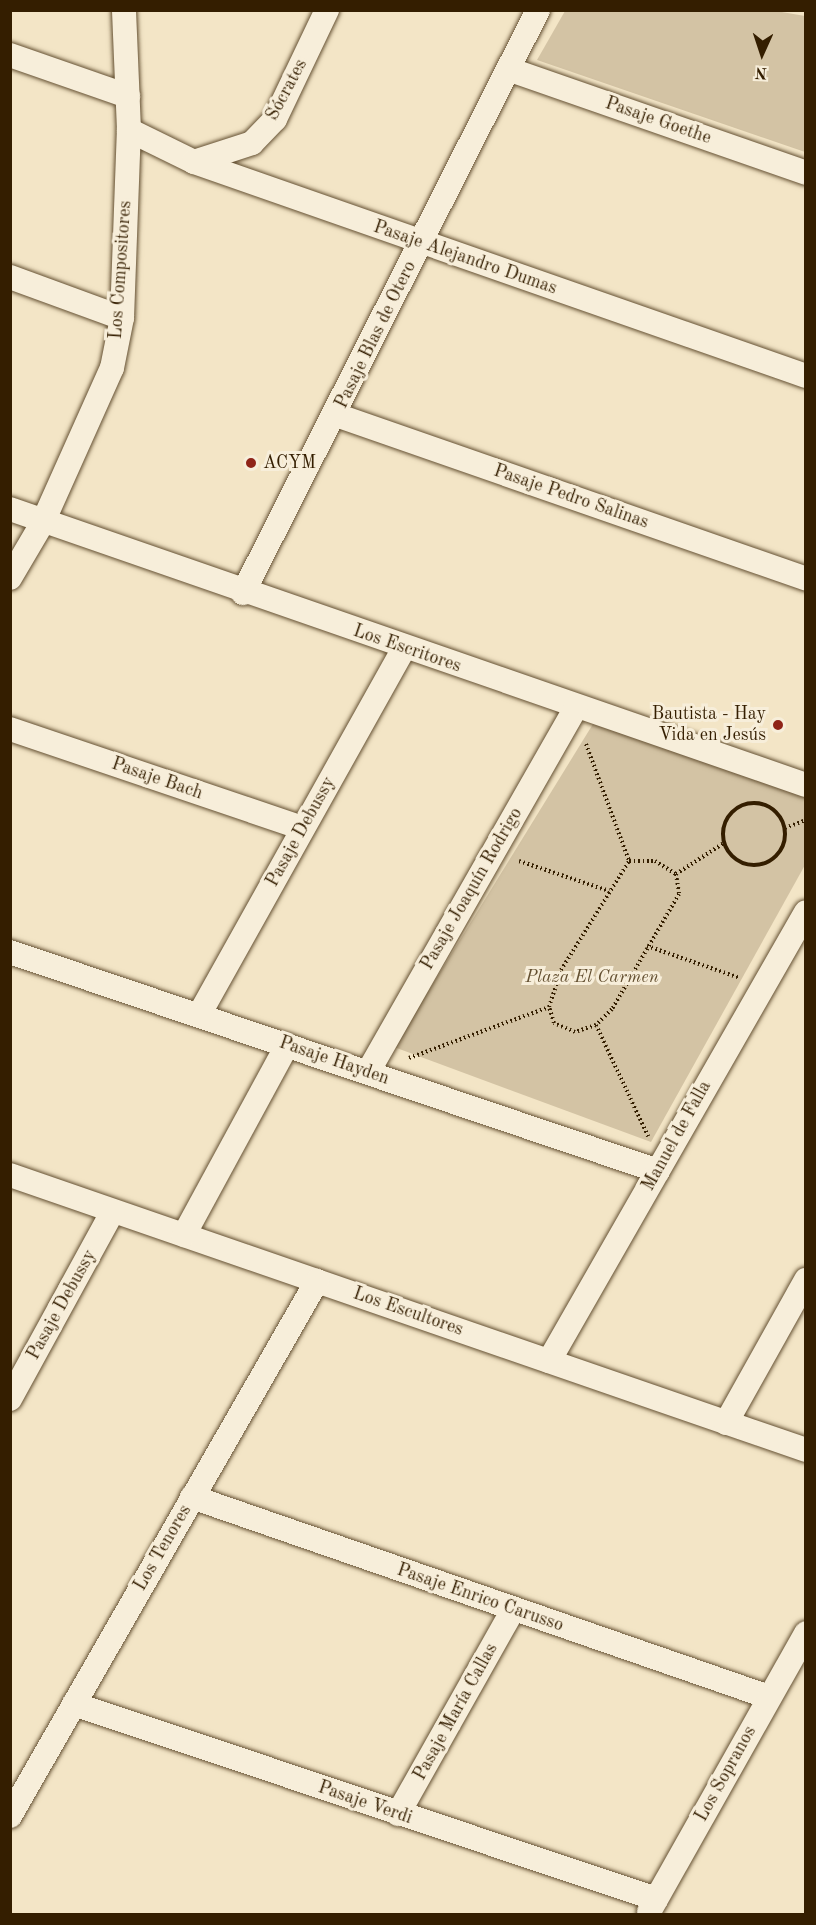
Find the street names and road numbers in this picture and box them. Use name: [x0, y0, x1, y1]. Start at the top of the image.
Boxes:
street label: Sócrates: [262, 56, 312, 124]
street label: Pasaje Goethe: [602, 93, 714, 149]
street label: Los Compositores: [105, 200, 137, 340]
street label: Pasaje Alejandro Dumas: [370, 216, 560, 300]
street label: Pasaje Blas de Otero: [331, 258, 421, 412]
street label: Pasaje Pedro Salinas: [491, 460, 651, 534]
street label: Los Escritores: [350, 620, 464, 678]
street label: Pasaje Bach: [109, 753, 205, 805]
street label: Pasaje Debussy: [262, 773, 340, 891]
street label: Pasaje Joaquín Rodrigo: [417, 804, 527, 974]
street label: Pasaje Hayden: [276, 1032, 392, 1090]
street label: Manuel de Falla: [638, 1077, 716, 1195]
street label: Pasaje Debussy: [23, 1246, 101, 1364]
street label: Los Escultores: [350, 1283, 466, 1341]
street label: Los Tenores: [130, 1501, 196, 1595]
street label: Pasaje Enrico Carusso: [394, 1559, 566, 1637]
street label: Pasaje María Callas: [409, 1640, 503, 1784]
street label: Los Sopranos: [691, 1722, 761, 1826]
street label: Pasaje Verdi: [315, 1777, 415, 1829]

